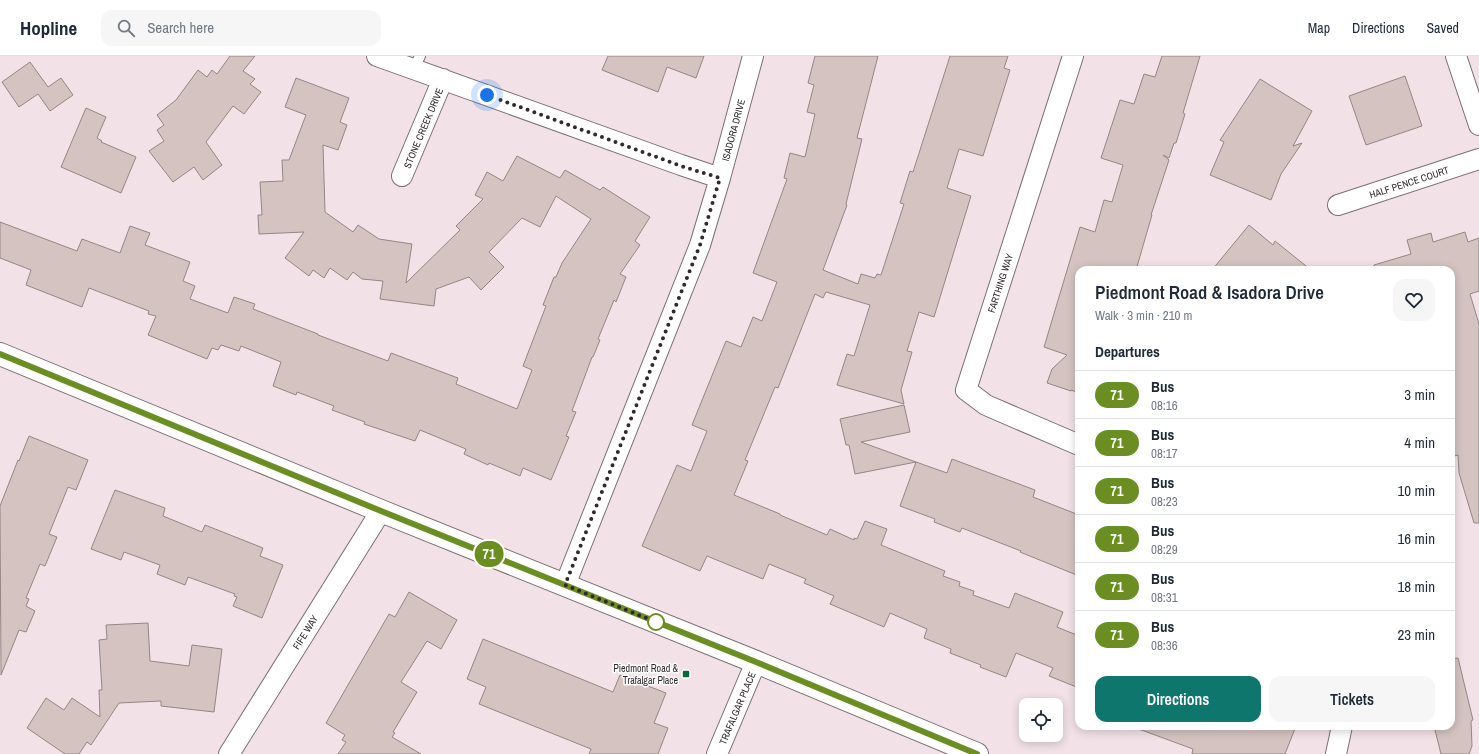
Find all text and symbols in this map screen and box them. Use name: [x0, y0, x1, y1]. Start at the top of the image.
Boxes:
search box: [101, 10, 381, 46]
text: Hopline: [20, 15, 77, 41]
icon: search: [115, 17, 137, 39]
text: Search here: [147, 17, 214, 38]
text: Map: [1308, 19, 1330, 37]
text: Directions: [1352, 19, 1404, 37]
text: Saved: [1426, 19, 1459, 37]
your location: [477, 85, 497, 105]
street label: STONE CREEK DRIVE: [401, 86, 446, 170]
street label: ISADORA DRIVE: [719, 98, 748, 163]
street label: HALF PENCE COURT: [1368, 164, 1451, 201]
street label: FARTHING WAY: [985, 251, 1016, 314]
text: Piedmont Road & Isadora Drive: [1095, 279, 1324, 305]
button: heart: [1393, 279, 1435, 321]
text: Walk · 3 min · 210 m: [1095, 307, 1192, 324]
text: Departures: [1095, 341, 1160, 362]
text: Bus: [1151, 376, 1174, 397]
text: 3 min: [1404, 384, 1435, 405]
text: 71: [1111, 386, 1123, 404]
text: 08:16: [1151, 397, 1178, 414]
text: Bus: [1151, 424, 1174, 445]
text: 4 min: [1404, 432, 1435, 453]
text: 71: [1111, 434, 1123, 452]
text: 08:17: [1151, 445, 1178, 462]
text: Bus: [1151, 472, 1174, 493]
text: 10 min: [1397, 480, 1435, 501]
text: 71: [1111, 482, 1123, 500]
text: 08:23: [1151, 493, 1178, 510]
text: Bus: [1151, 520, 1174, 541]
text: 16 min: [1397, 528, 1435, 549]
text: 71: [1111, 530, 1123, 548]
line badge: 71: [471, 541, 507, 567]
text: 08:29: [1151, 541, 1178, 558]
text: 71: [483, 545, 495, 563]
text: Bus: [1151, 568, 1174, 589]
text: 18 min: [1397, 576, 1435, 597]
text: 71: [1111, 578, 1123, 596]
text: 08:31: [1151, 589, 1178, 606]
street label: FIFE WAY: [290, 612, 321, 652]
unlabelled marker: [647, 613, 665, 631]
text: Bus: [1151, 616, 1174, 637]
text: 23 min: [1397, 624, 1435, 645]
text: 71: [1111, 626, 1123, 644]
text: 08:36: [1151, 637, 1178, 654]
place label: Piedmont Road & Trafalgar Place: [613, 662, 679, 687]
marker: Piedmont Road & Trafalgar Place: [681, 669, 691, 679]
street label: TRAFALGAR PLACE: [716, 670, 759, 747]
button: Directions: [1095, 676, 1261, 722]
button: Tickets: [1269, 676, 1435, 722]
map controls: [1019, 698, 1063, 742]
button: locate: [1019, 698, 1063, 742]

